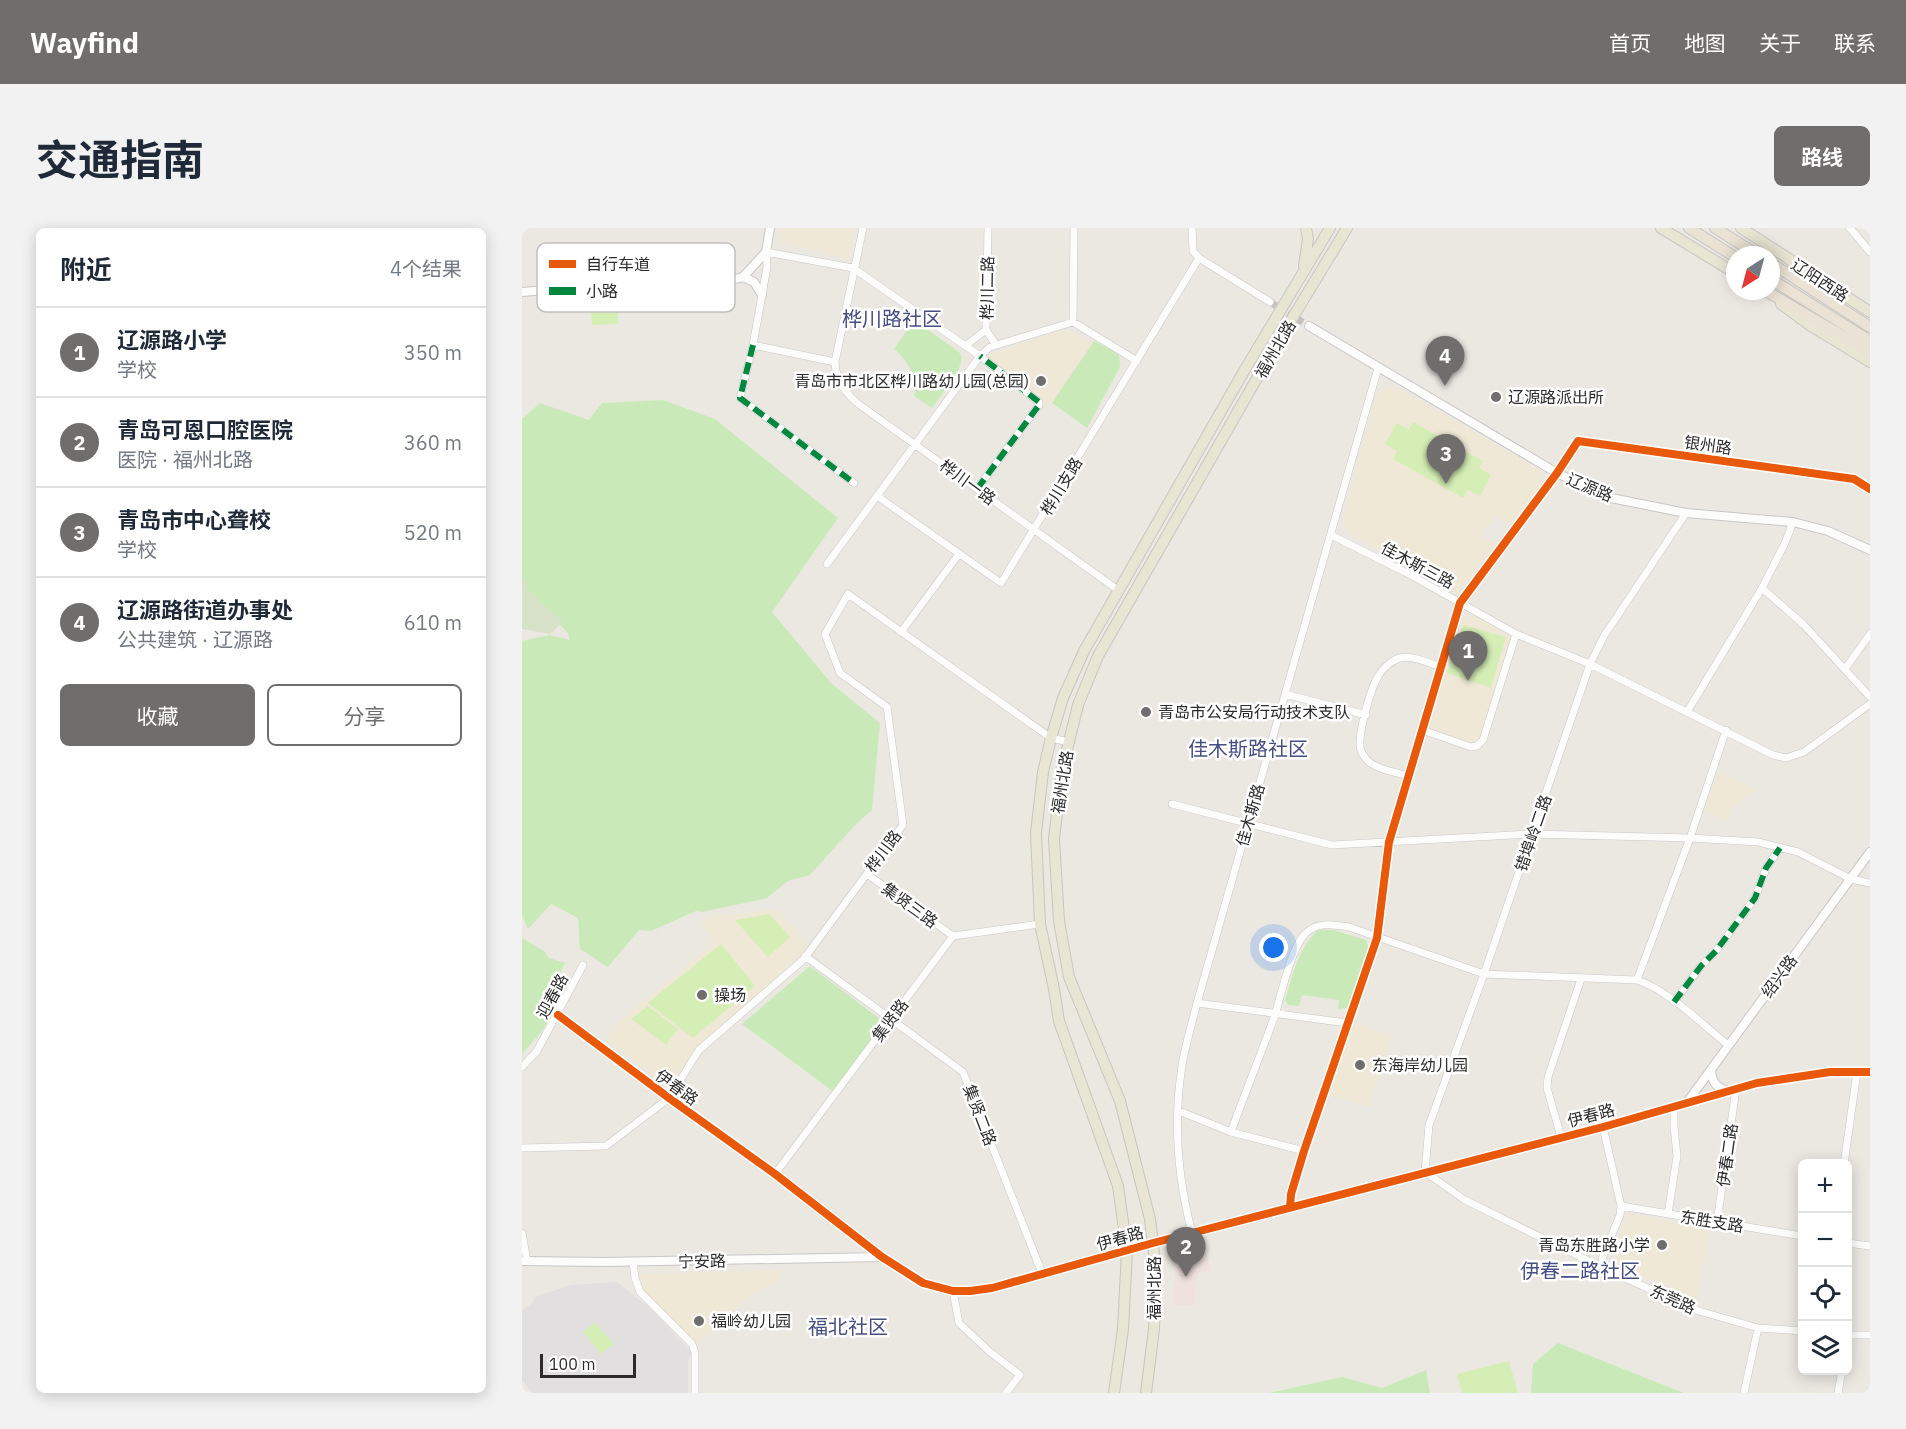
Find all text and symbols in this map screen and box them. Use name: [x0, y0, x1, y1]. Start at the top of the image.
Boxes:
text: Wayfind: [30, 24, 139, 61]
text: 首页: [1609, 29, 1651, 57]
text: 地图: [1684, 29, 1726, 57]
text: 关于: [1759, 29, 1801, 57]
text: 联系: [1834, 29, 1876, 57]
button: 路线: [1774, 126, 1870, 186]
text: 交通指南: [36, 132, 204, 187]
legend: [537, 243, 735, 312]
north arrow: [1726, 246, 1780, 300]
text: 附近: [60, 252, 112, 286]
text: 自行车道: [586, 254, 650, 274]
street label: 辽阳西路: [1788, 254, 1852, 306]
text: 4个结果: [390, 255, 462, 282]
street label: 桦川二路: [976, 256, 998, 320]
text: 小路: [586, 281, 618, 301]
district label: 桦川路社区: [842, 305, 942, 332]
street label: 福州北路: [1250, 316, 1300, 382]
text: 辽源路小学: [117, 325, 227, 354]
pin: 4: [1426, 336, 1464, 386]
text: 1: [74, 339, 86, 366]
text: 350 m: [404, 339, 462, 366]
text: 学校: [117, 356, 157, 383]
place label: 青岛市市北区桦川路幼儿园(总园): [794, 371, 1029, 391]
marker: 青岛市市北区桦川路幼儿园(总园): [1034, 374, 1048, 388]
place label: 辽源路派出所: [1508, 387, 1604, 407]
marker: 辽源路派出所: [1489, 390, 1503, 404]
text: 青岛可恩口腔医院: [117, 415, 293, 444]
text: 2: [74, 429, 86, 456]
text: 360 m: [404, 429, 462, 456]
street label: 银州路: [1683, 432, 1733, 458]
pin: 3: [1426, 434, 1466, 484]
text: 医院 · 福州北路: [117, 446, 253, 473]
street label: 桦川支路: [1036, 453, 1086, 519]
street label: 桦川一路: [936, 455, 1000, 509]
street label: 辽源路: [1564, 468, 1616, 506]
text: 青岛市中心聋校: [117, 505, 271, 534]
text: 3: [74, 519, 86, 546]
text: 520 m: [404, 519, 462, 546]
text: 学校: [117, 536, 157, 563]
street label: 佳木斯三路: [1378, 537, 1458, 593]
text: 辽源路街道办事处: [117, 595, 293, 624]
text: 4: [74, 609, 86, 636]
text: 610 m: [404, 609, 462, 636]
text: 公共建筑 · 辽源路: [117, 626, 273, 653]
pin: 1: [1448, 632, 1488, 681]
button: 收藏: [60, 684, 255, 746]
button: 分享: [267, 684, 462, 746]
place label: 青岛市公安局行动技术支队: [1158, 702, 1350, 722]
marker: 青岛市公安局行动技术支队: [1139, 705, 1153, 719]
district label: 佳木斯路社区: [1188, 735, 1308, 762]
street label: 福州北路: [1047, 749, 1077, 815]
street label: 佳木斯路: [1232, 781, 1268, 849]
street label: 错埠岭二路: [1511, 792, 1555, 874]
street label: 桦川路: [861, 826, 905, 876]
street label: 集贤三路: [878, 878, 942, 932]
your location: [1259, 933, 1288, 962]
street label: 绍兴路: [1757, 951, 1801, 1001]
street label: 迎春路: [532, 970, 572, 1022]
place label: 操场: [714, 985, 746, 1005]
marker: 操场: [695, 988, 709, 1002]
street label: 集贤路: [868, 995, 912, 1045]
place label: 东海岸幼儿园: [1372, 1055, 1468, 1075]
marker: 东海岸幼儿园: [1353, 1058, 1367, 1072]
street label: 伊春路: [652, 1065, 702, 1109]
street label: 集贤二路: [959, 1082, 1001, 1148]
street label: 伊春路: [1565, 1099, 1617, 1131]
street label: 伊春二路: [1713, 1122, 1741, 1188]
map controls: [1798, 1159, 1852, 1375]
button: +: [1798, 1159, 1852, 1213]
street label: 东胜支路: [1679, 1206, 1745, 1236]
button: −: [1798, 1213, 1852, 1267]
street label: 伊春路: [1094, 1222, 1146, 1254]
pin: 2: [1166, 1228, 1206, 1277]
place label: 青岛东胜路小学: [1538, 1235, 1650, 1255]
marker: 青岛东胜路小学: [1655, 1238, 1669, 1252]
street label: 宁安路: [678, 1251, 726, 1271]
street label: 福州北路: [1144, 1256, 1164, 1320]
district label: 伊春二路社区: [1520, 1257, 1640, 1284]
button: locate: [1798, 1267, 1852, 1321]
street label: 东莞路: [1647, 1280, 1699, 1318]
place label: 福岭幼儿园: [711, 1311, 791, 1331]
district label: 福北社区: [808, 1313, 888, 1340]
marker: 福岭幼儿园: [692, 1314, 706, 1328]
button: layers: [1798, 1321, 1852, 1375]
scale bar: [540, 1351, 636, 1378]
text: 100 m: [549, 1354, 596, 1374]

